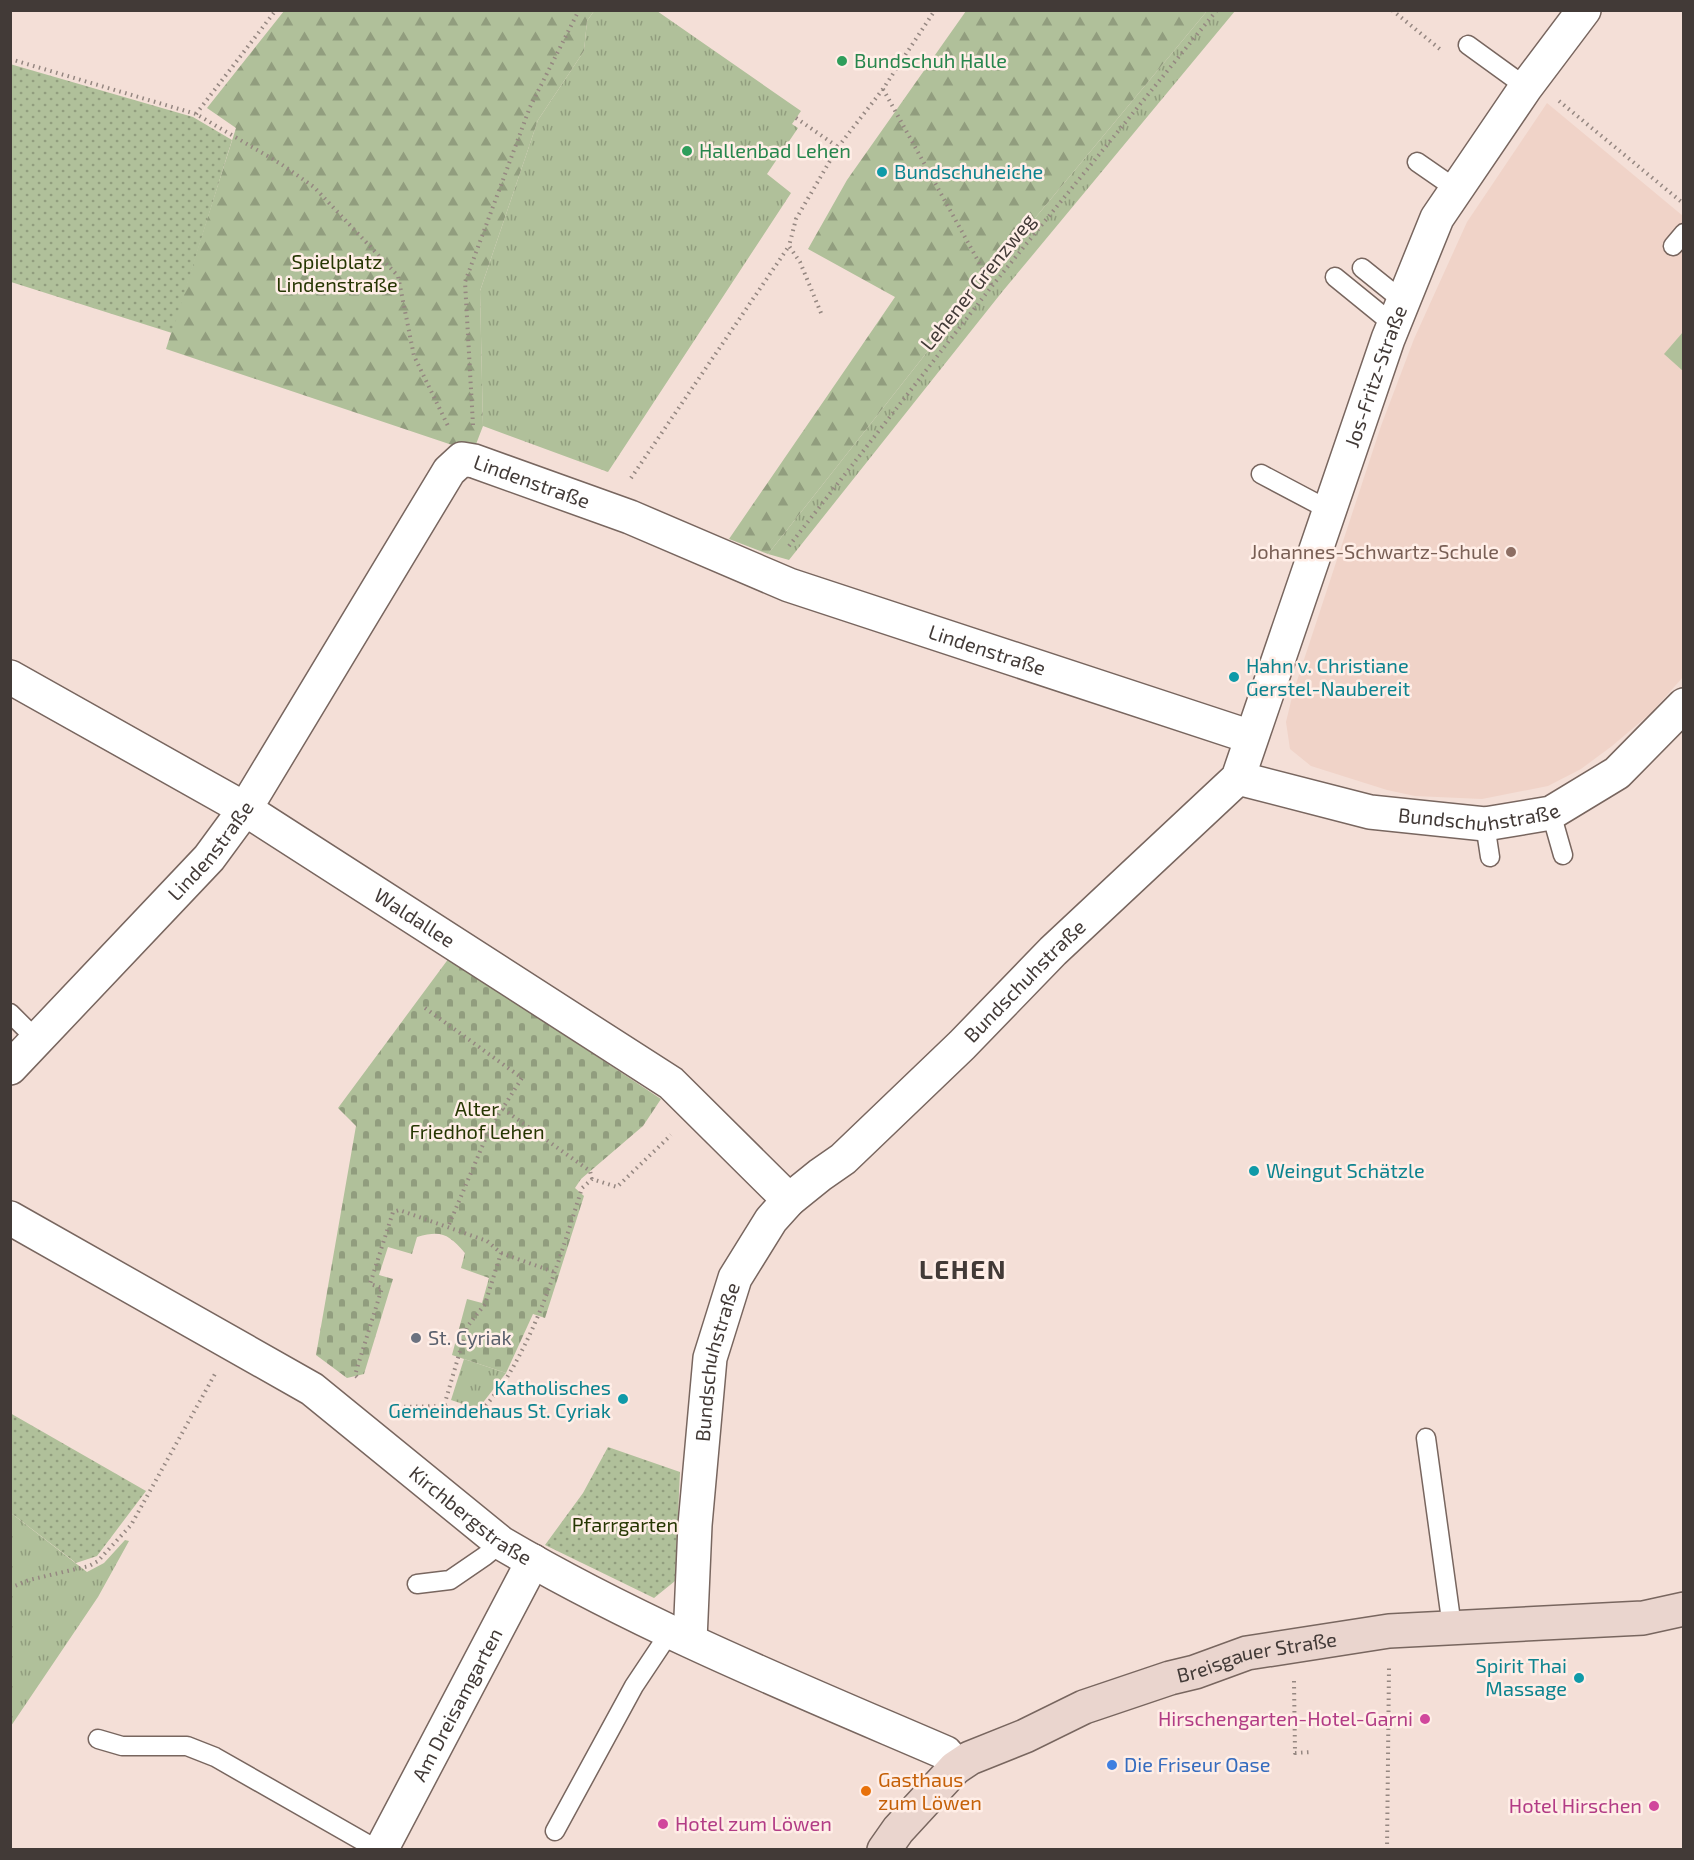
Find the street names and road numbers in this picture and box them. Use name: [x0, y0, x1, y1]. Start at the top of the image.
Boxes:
street label: Lehener Grenzweg: [915, 208, 1040, 355]
street label: Jos-Fritz-Straße: [1339, 302, 1411, 450]
street label: Lindenstraße: [471, 449, 593, 513]
street label: Lindenstraße: [926, 619, 1049, 680]
street label: Lindenstraße: [162, 796, 258, 905]
street label: Bundschuhstraße: [1397, 798, 1564, 835]
street label: Waldallee: [370, 882, 460, 952]
street label: Bundschuhstraße: [958, 914, 1090, 1047]
street label: Bundschuhstraße: [690, 1279, 744, 1443]
street label: Kirchbergstraße: [405, 1460, 536, 1569]
street label: Am Dreisamgarten: [406, 1624, 507, 1785]
street label: Breisgauer Straße: [1174, 1626, 1338, 1687]

